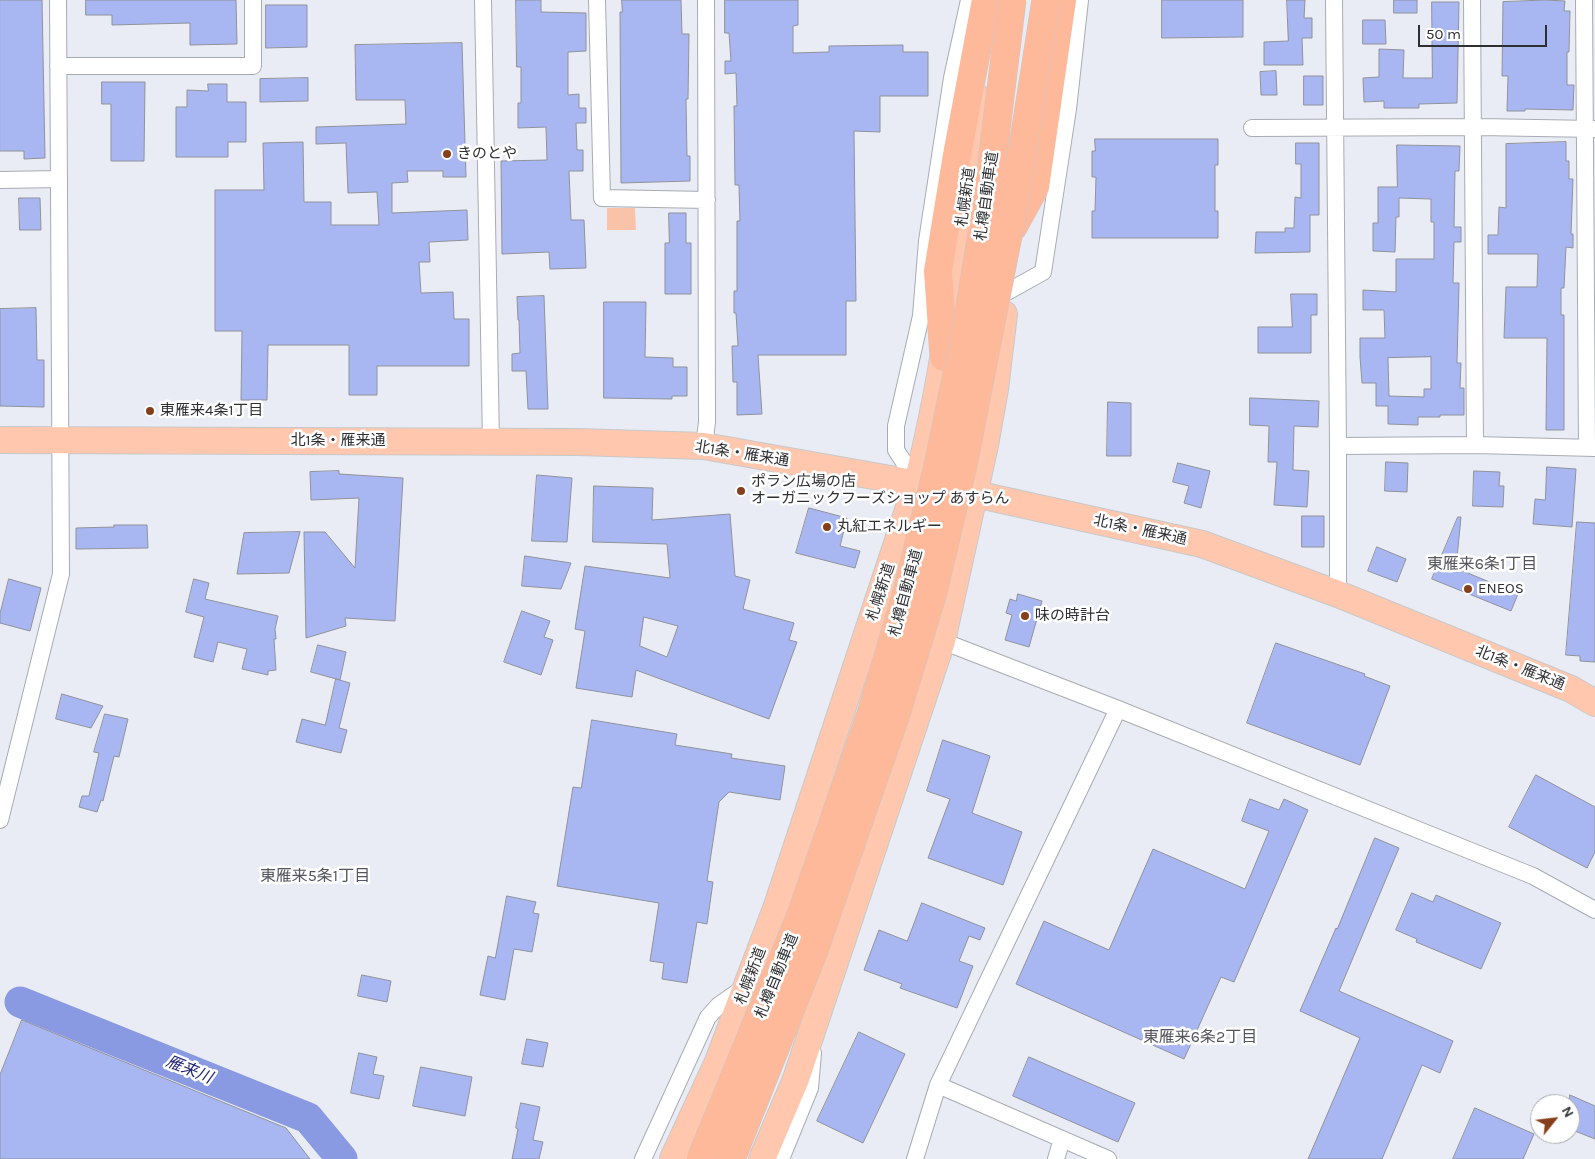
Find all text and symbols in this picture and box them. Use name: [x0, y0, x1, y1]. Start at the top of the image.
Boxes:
scale bar: [1420, 15, 1549, 47]
text: 50 m: [1426, 25, 1461, 43]
place label: きのとや: [457, 145, 517, 163]
marker: きのとや: [441, 148, 453, 160]
street label: 札樽自動車道: [972, 150, 1002, 242]
street label: 札幌新道: [953, 166, 979, 228]
place label: 東雁来4条1丁目: [160, 402, 263, 420]
marker: 東雁来4条1丁目: [144, 405, 156, 417]
street label: 北1条・雁来通: [291, 432, 385, 450]
street label: 北1条・雁来通: [694, 438, 790, 470]
place label: ポラン広場の店 オーガニックフーズショップ あすらん: [751, 473, 1010, 508]
marker: ポラン広場の店 オーガニックフーズショップ あすらん: [735, 485, 747, 497]
street label: 北1条・雁来通: [1092, 511, 1188, 549]
place label: 丸紅エネルギー: [837, 518, 942, 536]
marker: 丸紅エネルギー: [821, 521, 833, 533]
street label: 札樽自動車道: [886, 547, 926, 639]
district label: 東雁来6条1丁目: [1427, 554, 1537, 574]
street label: 札幌新道: [863, 561, 899, 623]
place label: ENEOS: [1478, 580, 1524, 598]
marker: ENEOS: [1462, 583, 1474, 595]
place label: 味の時計台: [1035, 607, 1110, 625]
marker: 味の時計台: [1019, 610, 1031, 622]
street label: 北1条・雁来通: [1473, 642, 1567, 694]
district label: 東雁来5条1丁目: [260, 866, 370, 886]
street label: 札樽自動車道: [752, 931, 802, 1021]
street label: 札幌新道: [732, 945, 770, 1007]
district label: 東雁来6条2丁目: [1143, 1027, 1257, 1047]
water label: 雁来川: [163, 1052, 215, 1088]
north arrow: [1530, 1094, 1580, 1144]
text: N: [1558, 1103, 1578, 1120]

